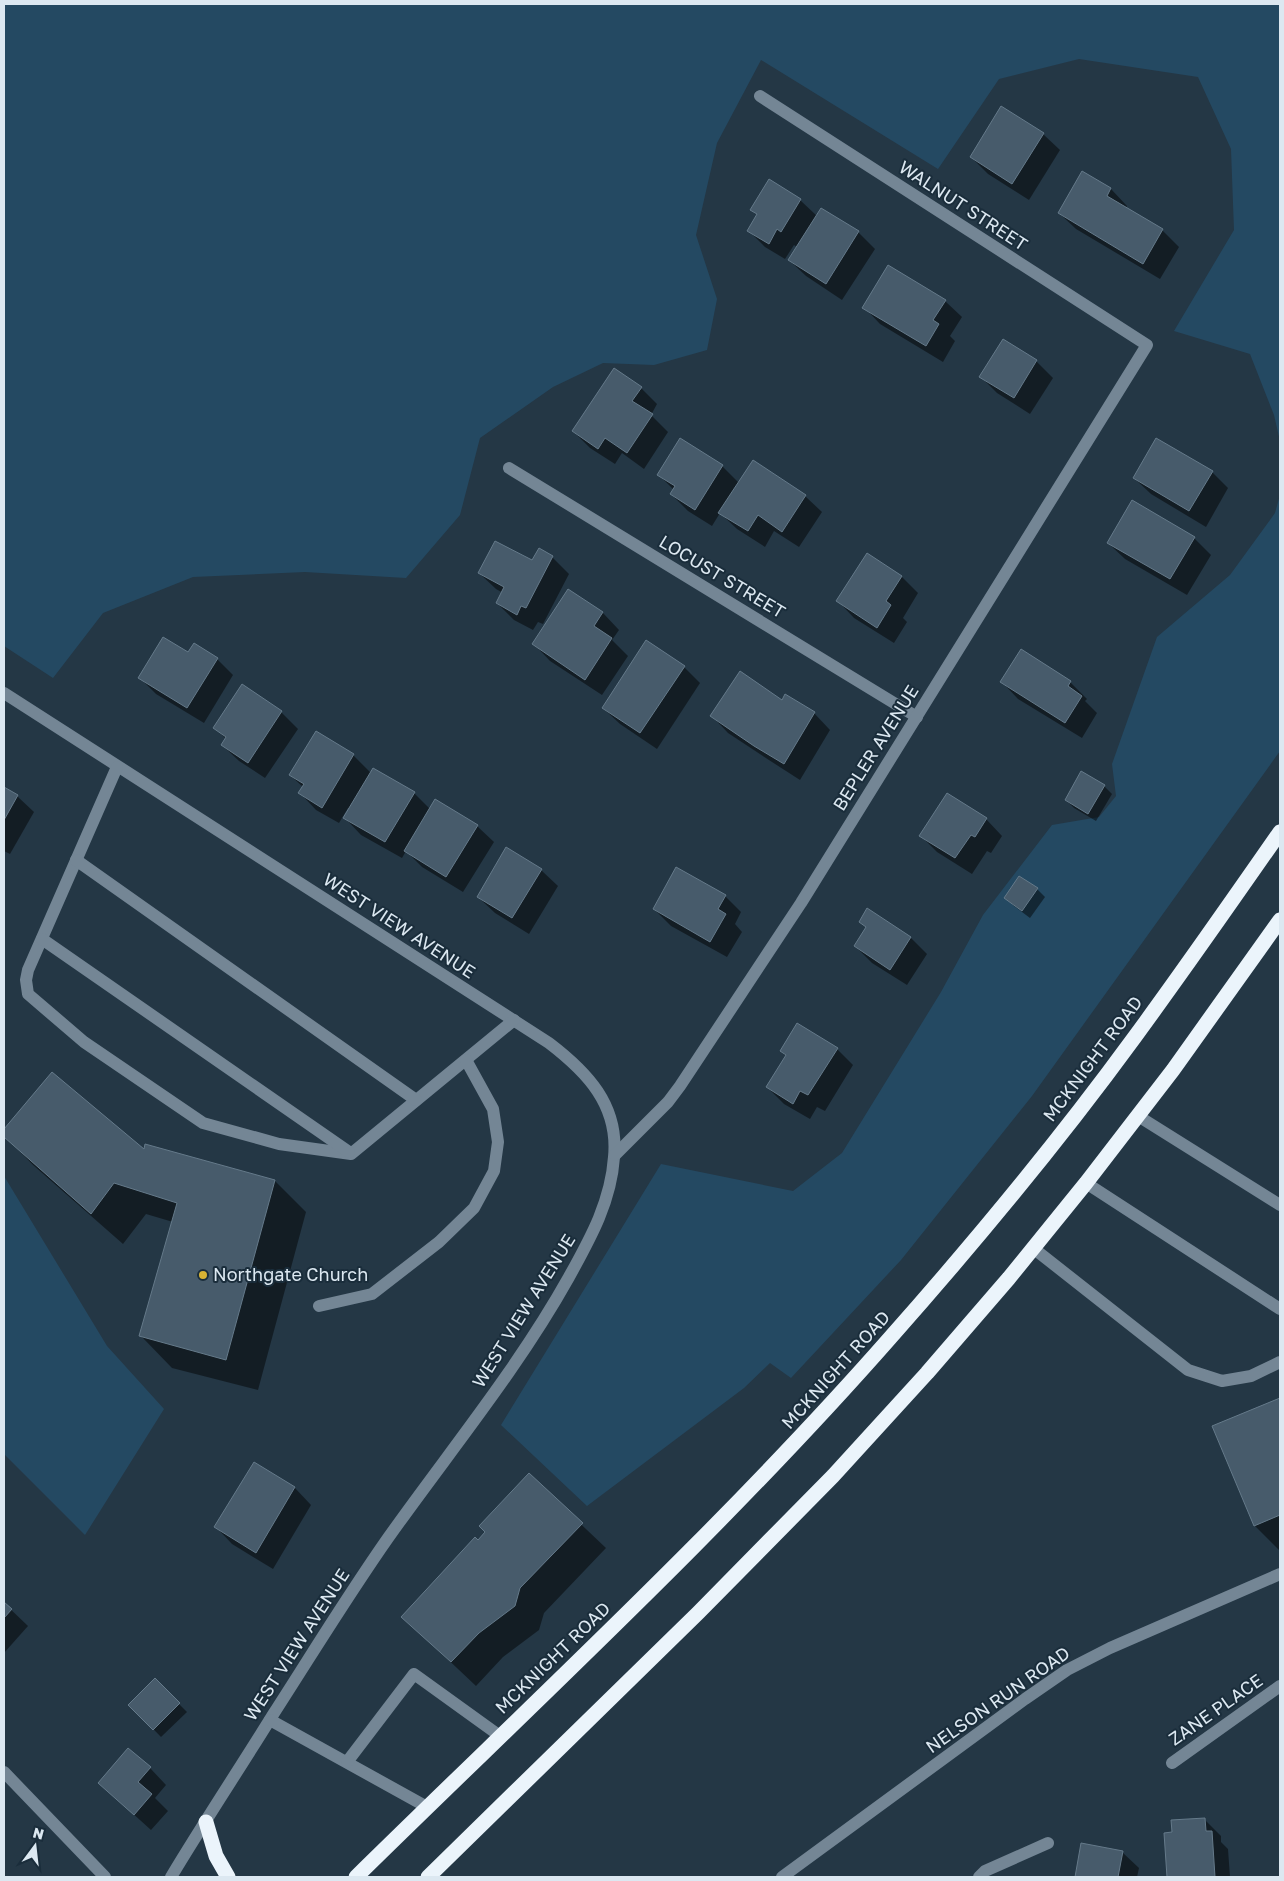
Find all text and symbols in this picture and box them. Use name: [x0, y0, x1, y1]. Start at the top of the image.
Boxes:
street label: WALNUT STREET: [895, 155, 1032, 255]
street label: LOCUST STREET: [655, 530, 790, 622]
street label: BEPLER AVENUE: [828, 681, 923, 814]
street label: WEST VIEW AVENUE: [319, 868, 480, 983]
street label: MCKNIGHT ROAD: [1038, 991, 1147, 1125]
street label: WEST VIEW AVENUE: [467, 1230, 579, 1391]
place label: Northgate Church: [213, 1263, 368, 1285]
marker: Northgate Church: [197, 1269, 209, 1281]
street label: MCKNIGHT ROAD: [776, 1306, 894, 1433]
street label: WEST VIEW AVENUE: [239, 1564, 354, 1725]
street label: MCKNIGHT ROAD: [490, 1597, 614, 1718]
street label: NELSON RUN ROAD: [921, 1641, 1074, 1757]
street label: ZANE PLACE: [1164, 1669, 1267, 1750]
north arrow: [10, 1821, 60, 1871]
text: N: [31, 1823, 46, 1843]

